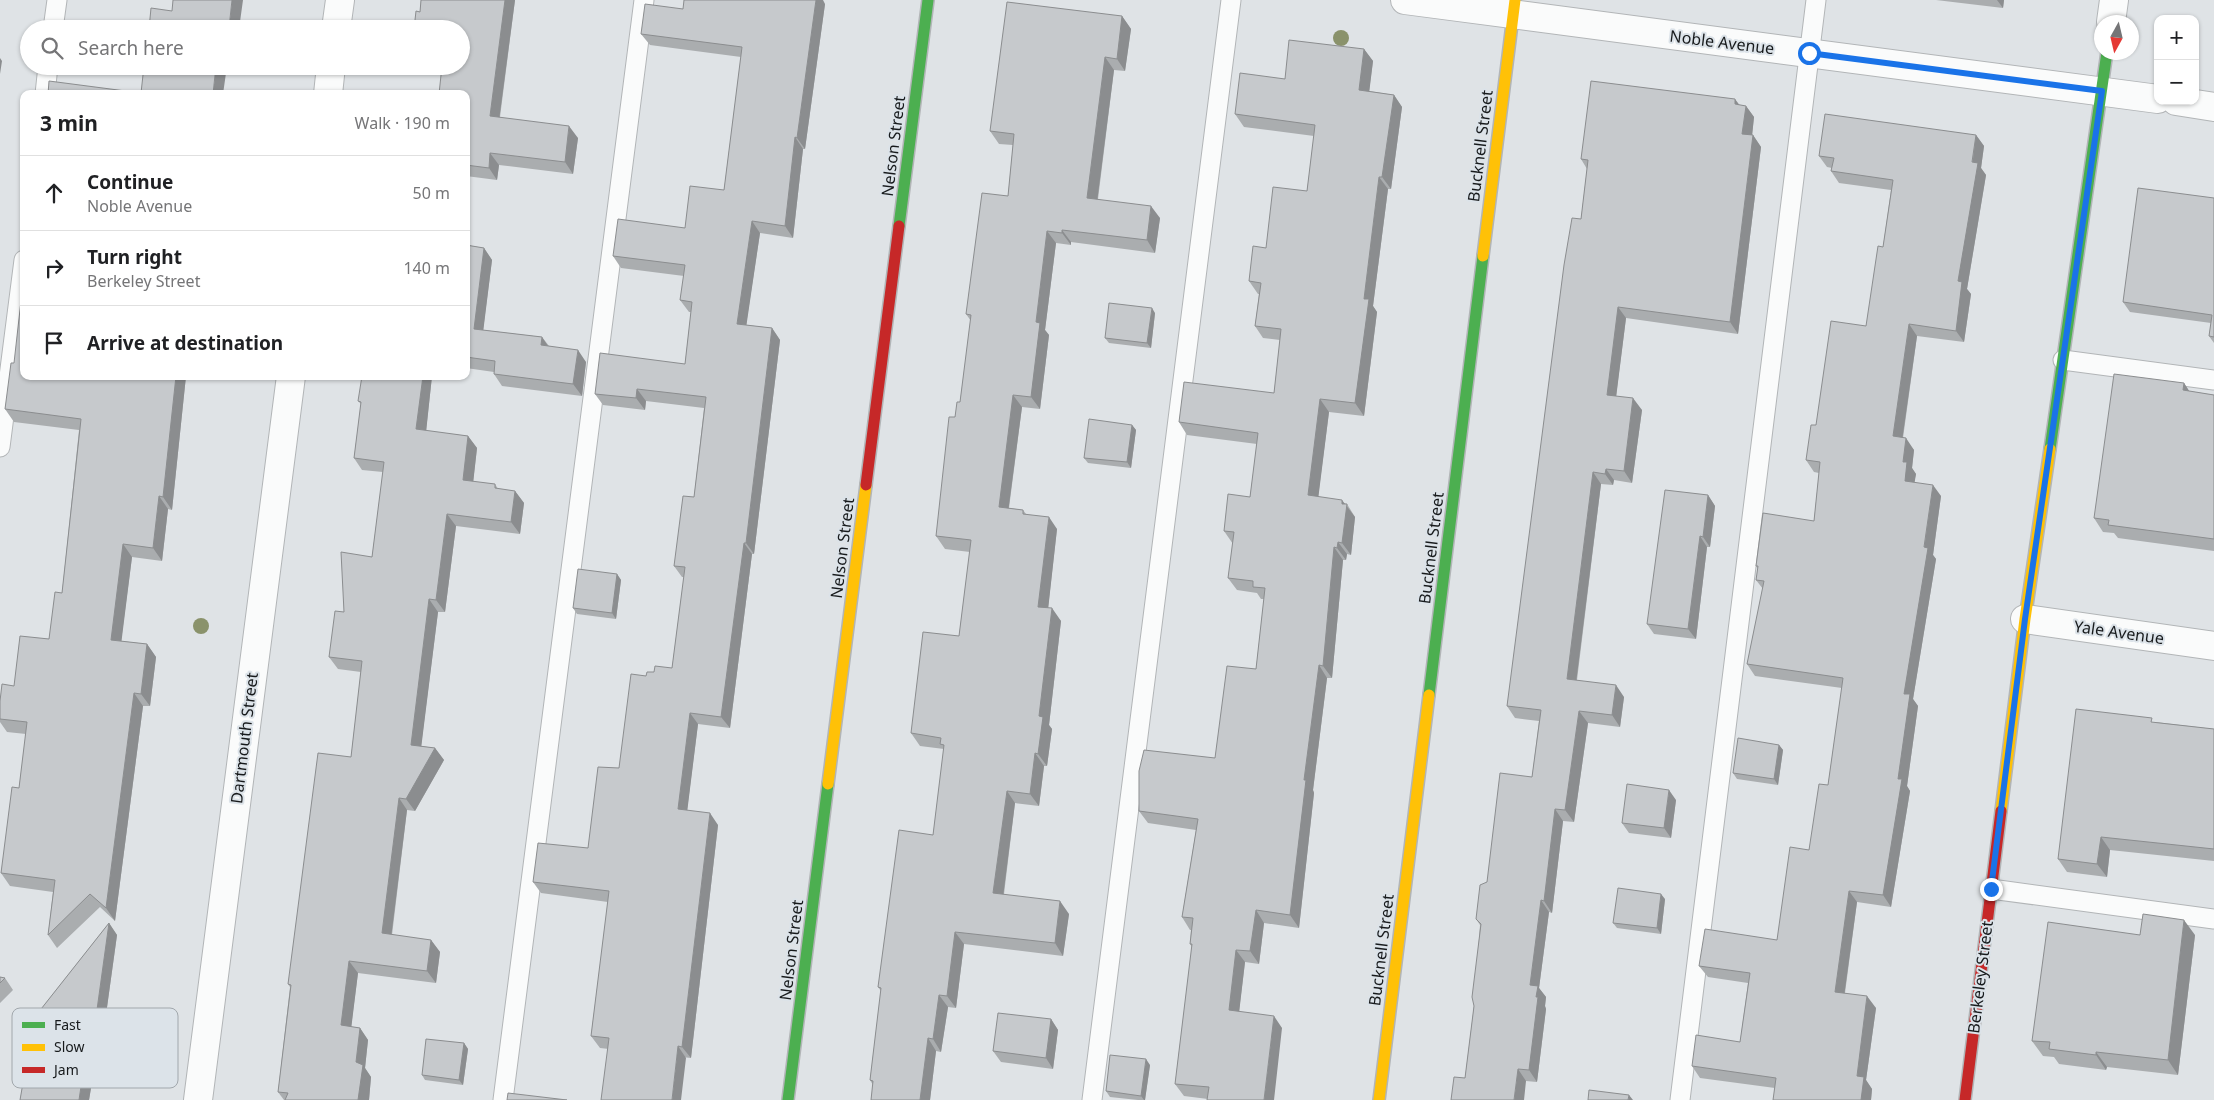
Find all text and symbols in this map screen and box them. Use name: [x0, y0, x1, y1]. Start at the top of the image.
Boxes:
north arrow: [2094, 15, 2139, 60]
map controls: [2154, 15, 2199, 105]
button: +: [2154, 15, 2199, 60]
search box: [20, 20, 470, 75]
street label: Noble Avenue: [1668, 25, 1776, 59]
icon: search: [38, 34, 66, 62]
text: Search here: [78, 35, 184, 61]
route start: [1798, 42, 1821, 65]
button: −: [2154, 60, 2199, 105]
street label: Bucknell Street: [1462, 89, 1498, 203]
street label: Nelson Street: [876, 94, 910, 198]
text: 3 min: [40, 109, 98, 137]
text: Walk · 190 m: [355, 112, 450, 134]
text: Continue: [87, 169, 173, 195]
icon: ahead: [40, 179, 68, 207]
text: 50 m: [413, 182, 450, 204]
text: Noble Avenue: [87, 195, 192, 217]
text: Turn right: [87, 244, 182, 270]
icon: right: [40, 254, 68, 282]
text: 140 m: [403, 257, 450, 279]
text: Berkeley Street: [87, 270, 200, 292]
icon: arrive: [40, 329, 68, 357]
text: Arrive at destination: [87, 330, 283, 356]
street label: Bucknell Street: [1413, 491, 1449, 605]
street label: Nelson Street: [825, 496, 859, 600]
street label: Yale Avenue: [2073, 615, 2165, 649]
street label: Dartmouth Street: [225, 671, 263, 805]
route end: [1980, 878, 2003, 901]
street label: Bucknell Street: [1363, 893, 1399, 1007]
street label: Nelson Street: [774, 898, 808, 1002]
street label: Berkeley Street: [1962, 919, 1998, 1035]
legend: [12, 1008, 178, 1088]
text: Fast: [54, 1015, 81, 1034]
text: Slow: [54, 1037, 85, 1056]
text: Jam: [52, 1060, 79, 1079]

